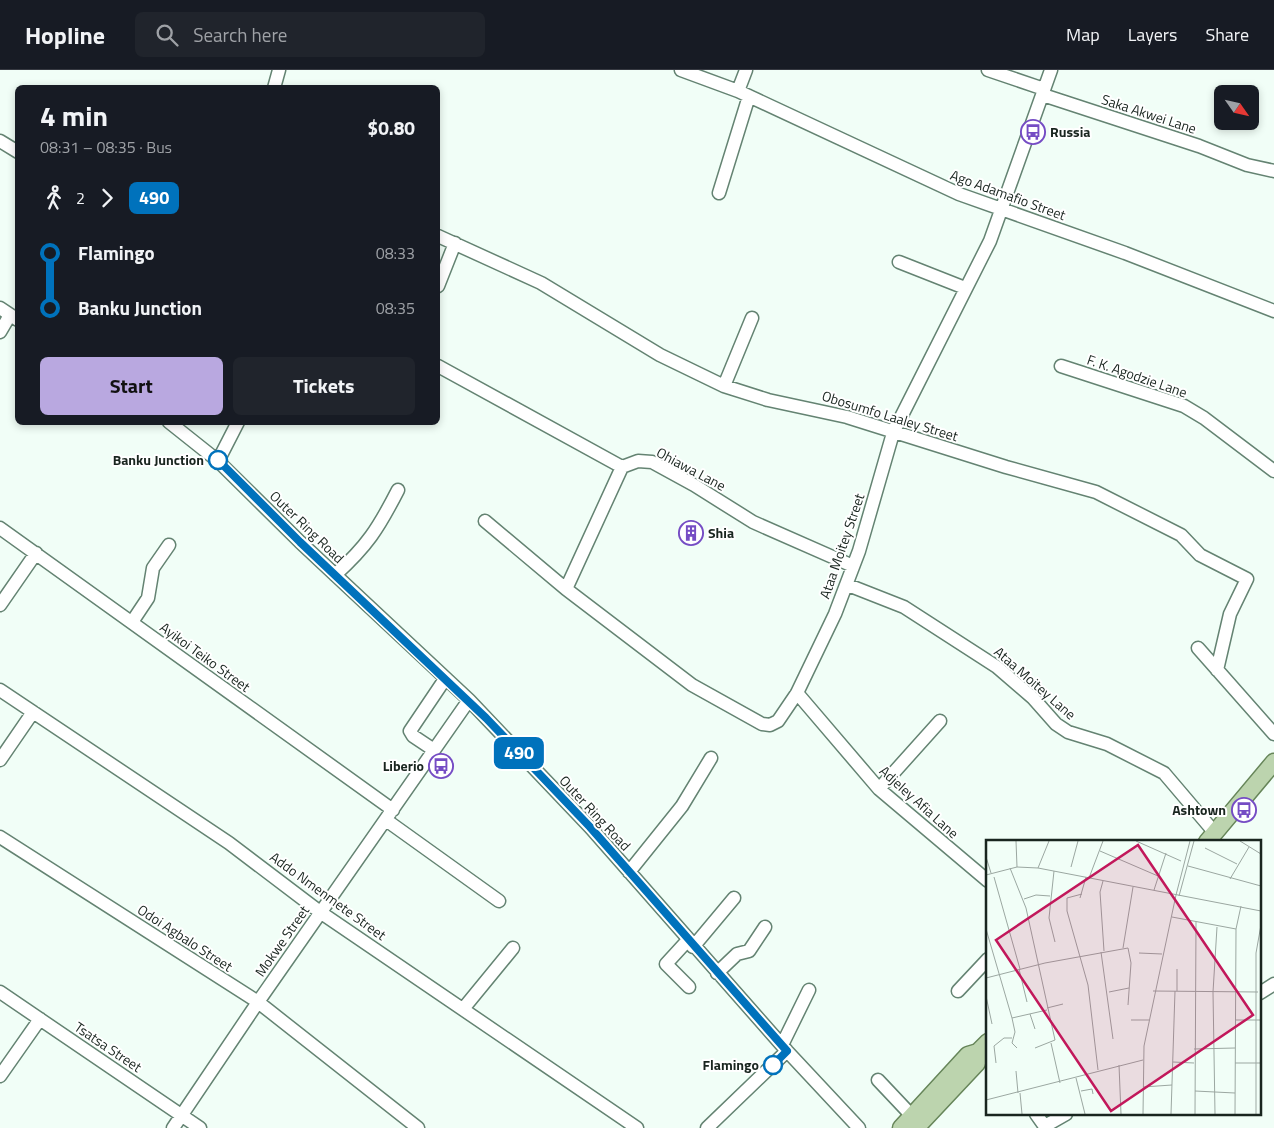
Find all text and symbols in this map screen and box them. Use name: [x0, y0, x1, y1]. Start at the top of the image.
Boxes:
search box: [135, 12, 485, 57]
text: Hopline: [25, 17, 105, 53]
text: Search here: [193, 20, 287, 49]
icon: search: [153, 21, 181, 49]
text: Map: [1066, 21, 1100, 48]
text: Layers: [1128, 21, 1177, 48]
text: Share: [1205, 21, 1249, 48]
north arrow: [1214, 85, 1259, 130]
map controls: [1214, 85, 1259, 130]
street label: Saka Akwei Lane: [1099, 88, 1199, 139]
text: 4 min: [40, 94, 108, 137]
text: $0.80: [368, 113, 415, 142]
bus stop icon: Russia: [1020, 119, 1046, 145]
place label: Russia: [1050, 121, 1090, 142]
text: 08:31 – 08:35 · Bus: [40, 135, 172, 159]
street label: Ago Adamafio Street: [947, 164, 1069, 225]
icon: walk: [40, 184, 68, 212]
icon: forward: [93, 184, 121, 212]
text: 490: [139, 184, 169, 211]
text: 2: [76, 186, 85, 210]
text: Flamingo: [78, 238, 155, 267]
text: 08:33: [376, 241, 415, 265]
text: Banku Junction: [78, 293, 202, 322]
text: 08:35: [376, 296, 415, 320]
street label: F. K. Agodzie Lane: [1084, 349, 1190, 402]
button: Start: [40, 357, 223, 415]
button: Tickets: [233, 357, 415, 415]
street label: Obosumfo Laaley Street: [819, 385, 961, 446]
street label: Ohiawa Lane: [653, 441, 730, 496]
place label: Banku Junction: [113, 449, 204, 470]
marker: Banku Junction: [208, 450, 228, 470]
street label: Outer Ring Road: [265, 486, 349, 568]
street label: Ataa Moitey Street: [814, 490, 869, 601]
building icon: Shia: [678, 520, 704, 546]
place label: Shia: [708, 522, 734, 543]
street label: Ayikoi Teiko Street: [156, 617, 255, 697]
street label: Ataa Moitey Lane: [990, 641, 1081, 724]
line badge: 490: [490, 737, 548, 769]
text: 490: [504, 739, 534, 766]
bus stop icon: Liberio: [428, 753, 454, 779]
place label: Liberio: [383, 755, 424, 776]
street label: Adjeley Afia Lane: [875, 760, 964, 843]
street label: Outer Ring Road: [555, 770, 636, 855]
bus stop icon: Ashtown: [1231, 797, 1257, 823]
place label: Ashtown: [1172, 799, 1226, 820]
inset map: [986, 840, 1262, 1116]
street label: Addo Nmenmete Street: [266, 846, 391, 945]
street label: Odoi Agbalo Street: [134, 899, 237, 976]
street label: Mokwe Street: [249, 901, 314, 981]
street label: Tsatsa Street: [70, 1016, 146, 1077]
place label: Flamingo: [703, 1054, 759, 1075]
marker: Flamingo: [763, 1055, 783, 1075]

